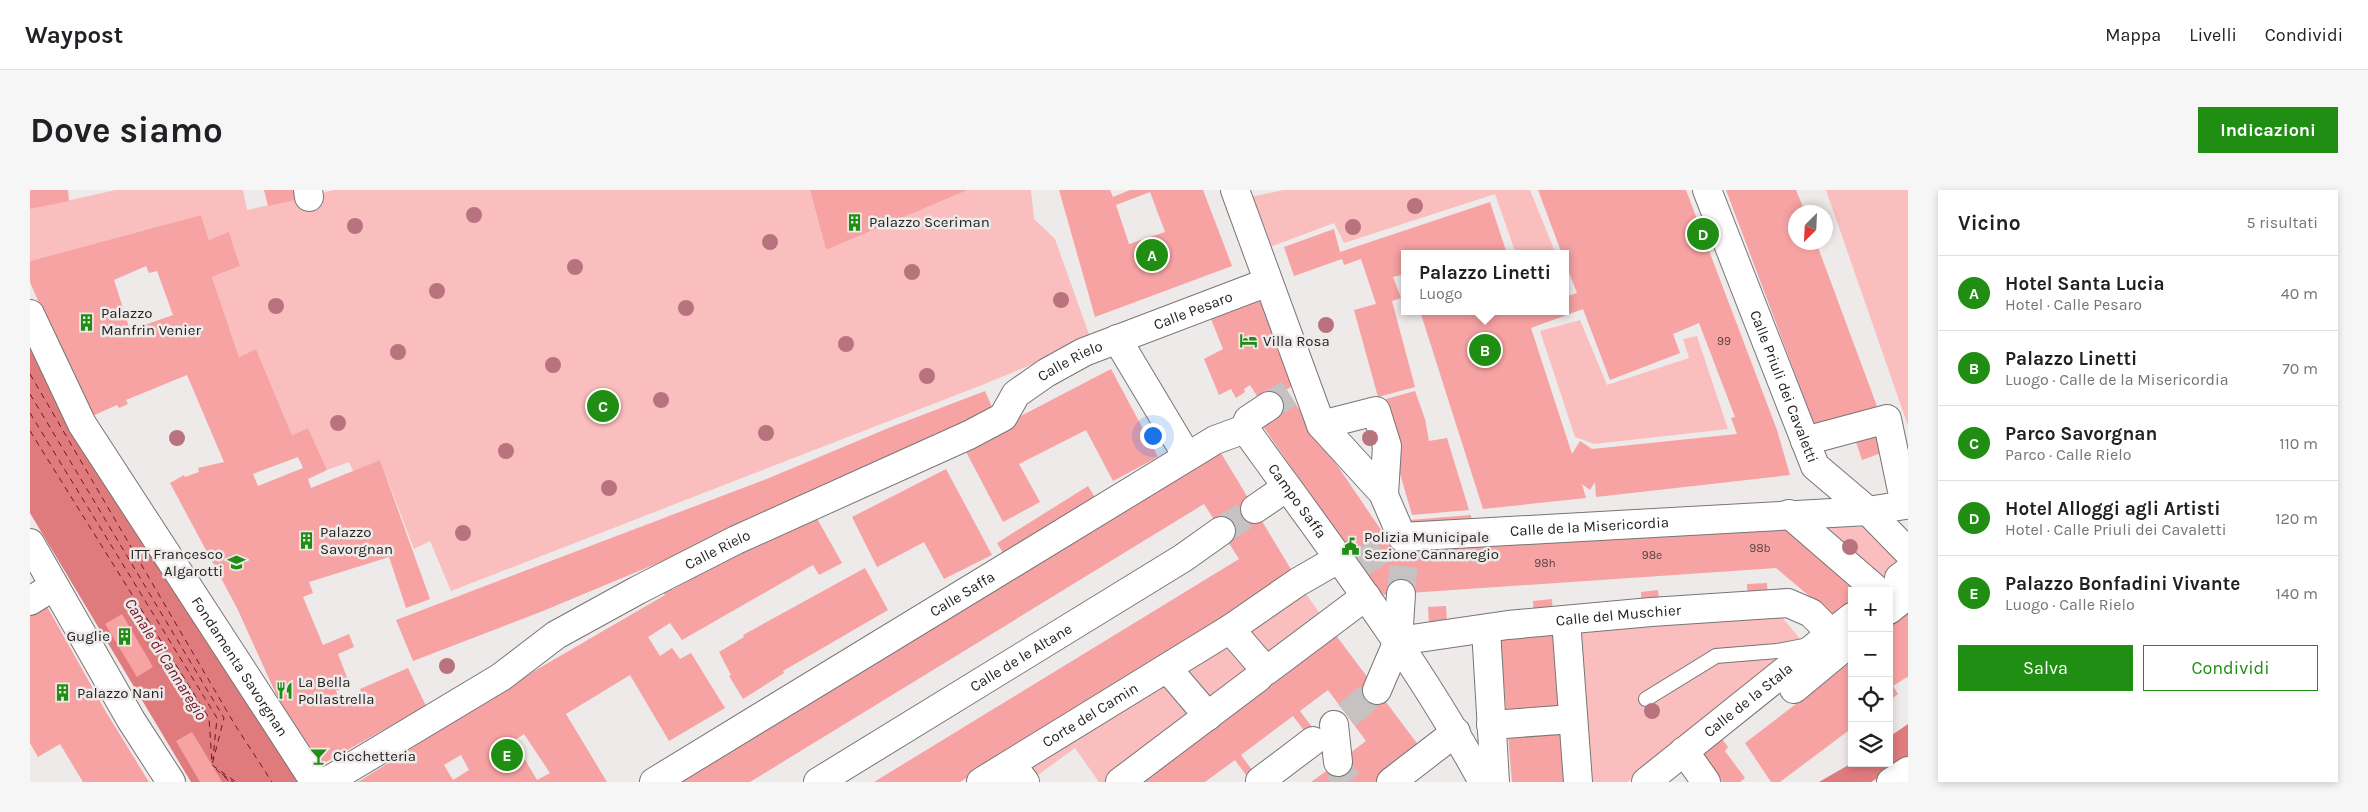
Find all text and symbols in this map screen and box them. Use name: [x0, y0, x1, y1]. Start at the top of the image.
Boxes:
text: Waypost: [25, 21, 123, 49]
text: Mappa: [2105, 24, 2161, 46]
text: Livelli: [2189, 24, 2237, 46]
text: Condividi: [2265, 24, 2343, 46]
button: Indicazioni: [2198, 107, 2338, 153]
text: Dove siamo: [30, 110, 223, 151]
north arrow: [1788, 205, 1833, 250]
text: Vicino: [1958, 211, 2021, 235]
building icon: Palazzo Sceriman: [845, 212, 865, 232]
place label: Palazzo Sceriman: [869, 213, 990, 231]
text: 5 risultati: [2246, 213, 2318, 232]
pin: D: [1687, 215, 1719, 253]
pin: A: [1136, 236, 1168, 274]
popup: [1401, 250, 1569, 315]
text: Palazzo Linetti: [1419, 262, 1551, 284]
text: Hotel Santa Lucia: [2005, 273, 2165, 295]
text: Luogo: [1419, 284, 1463, 303]
text: A: [1969, 284, 1979, 303]
text: 40 m: [2281, 284, 2318, 303]
street label: Calle Pesaro: [1151, 287, 1235, 334]
text: Hotel · Calle Pesaro: [2005, 295, 2142, 314]
place label: Palazzo Manfrin Venier: [101, 304, 202, 339]
street label: Calle Priuli dei Cavaletti: [1746, 308, 1822, 465]
building icon: Palazzo Manfrin Venier: [77, 312, 97, 332]
hotel icon: Villa Rosa: [1239, 331, 1259, 351]
pin: B: [1469, 331, 1501, 369]
place label: Villa Rosa: [1263, 332, 1330, 350]
house number: 99: [1717, 334, 1731, 348]
street label: Calle Rielo: [1034, 337, 1105, 385]
text: Palazzo Linetti: [2005, 348, 2137, 370]
text: B: [1969, 359, 1979, 378]
text: 70 m: [2282, 359, 2318, 378]
text: Luogo · Calle de la Misericordia: [2005, 370, 2229, 389]
pin: C: [587, 387, 619, 425]
your location: [1140, 423, 1166, 449]
text: Parco Savorgnan: [2005, 423, 2157, 445]
text: C: [1969, 434, 1979, 453]
text: 110 m: [2279, 434, 2318, 453]
text: Parco · Calle Rielo: [2005, 445, 2132, 464]
street label: Campo Saffa: [1264, 460, 1330, 542]
text: Hotel Alloggi agli Artisti: [2005, 498, 2221, 520]
text: D: [1969, 509, 1979, 528]
text: 120 m: [2275, 509, 2318, 528]
street label: Calle de la Misericordia: [1510, 513, 1669, 540]
text: Hotel · Calle Priuli dei Cavaletti: [2005, 520, 2227, 539]
place label: Palazzo Savorgnan: [320, 523, 393, 558]
street label: Calle Rielo: [682, 526, 753, 574]
place label: Polizia Municipale Sezione Cannaregio: [1364, 528, 1499, 563]
building icon: Palazzo Savorgnan: [296, 531, 316, 551]
public building icon: Polizia Municipale Sezione Cannaregio: [1340, 536, 1360, 556]
house number: 98b: [1749, 541, 1771, 555]
place label: ITT Francesco Algarotti: [130, 545, 223, 580]
house number: 98e: [1642, 548, 1662, 562]
school or university icon: ITT Francesco Algarotti: [227, 553, 247, 573]
house number: 98h: [1534, 556, 1556, 570]
street label: Calle Saffa: [926, 567, 998, 621]
text: Palazzo Bonfadini Vivante: [2005, 573, 2240, 595]
text: E: [1969, 584, 1979, 603]
text: 140 m: [2276, 584, 2318, 603]
map controls: [1848, 587, 1893, 767]
button: +: [1848, 587, 1893, 632]
street label: Fondamenta Savorgnan: [188, 593, 292, 740]
water label: Canale di Cannaregio: [121, 594, 211, 724]
text: Luogo · Calle Rielo: [2005, 595, 2135, 614]
street label: Calle del Muschier: [1555, 601, 1682, 630]
street label: Calle de le Altane: [967, 619, 1075, 696]
building icon: Guglie: [114, 626, 134, 646]
place label: Guglie: [66, 627, 110, 645]
button: −: [1848, 632, 1893, 677]
button: Salva: [1958, 645, 2133, 691]
button: Condividi: [2143, 645, 2318, 691]
street label: Calle de la Stala: [1700, 659, 1796, 741]
place label: La Bella Pollastrella: [298, 673, 374, 708]
button: locate: [1848, 677, 1893, 722]
street label: Corte del Camin: [1039, 679, 1141, 751]
restaurant icon: La Bella Pollastrella: [274, 681, 294, 701]
building icon: Palazzo Nani: [53, 683, 73, 703]
place label: Palazzo Nani: [77, 684, 164, 702]
button: layers: [1848, 722, 1893, 767]
pin: E: [491, 736, 523, 774]
bar icon: Cicchetteria: [309, 746, 329, 766]
place label: Cicchetteria: [333, 747, 416, 765]

